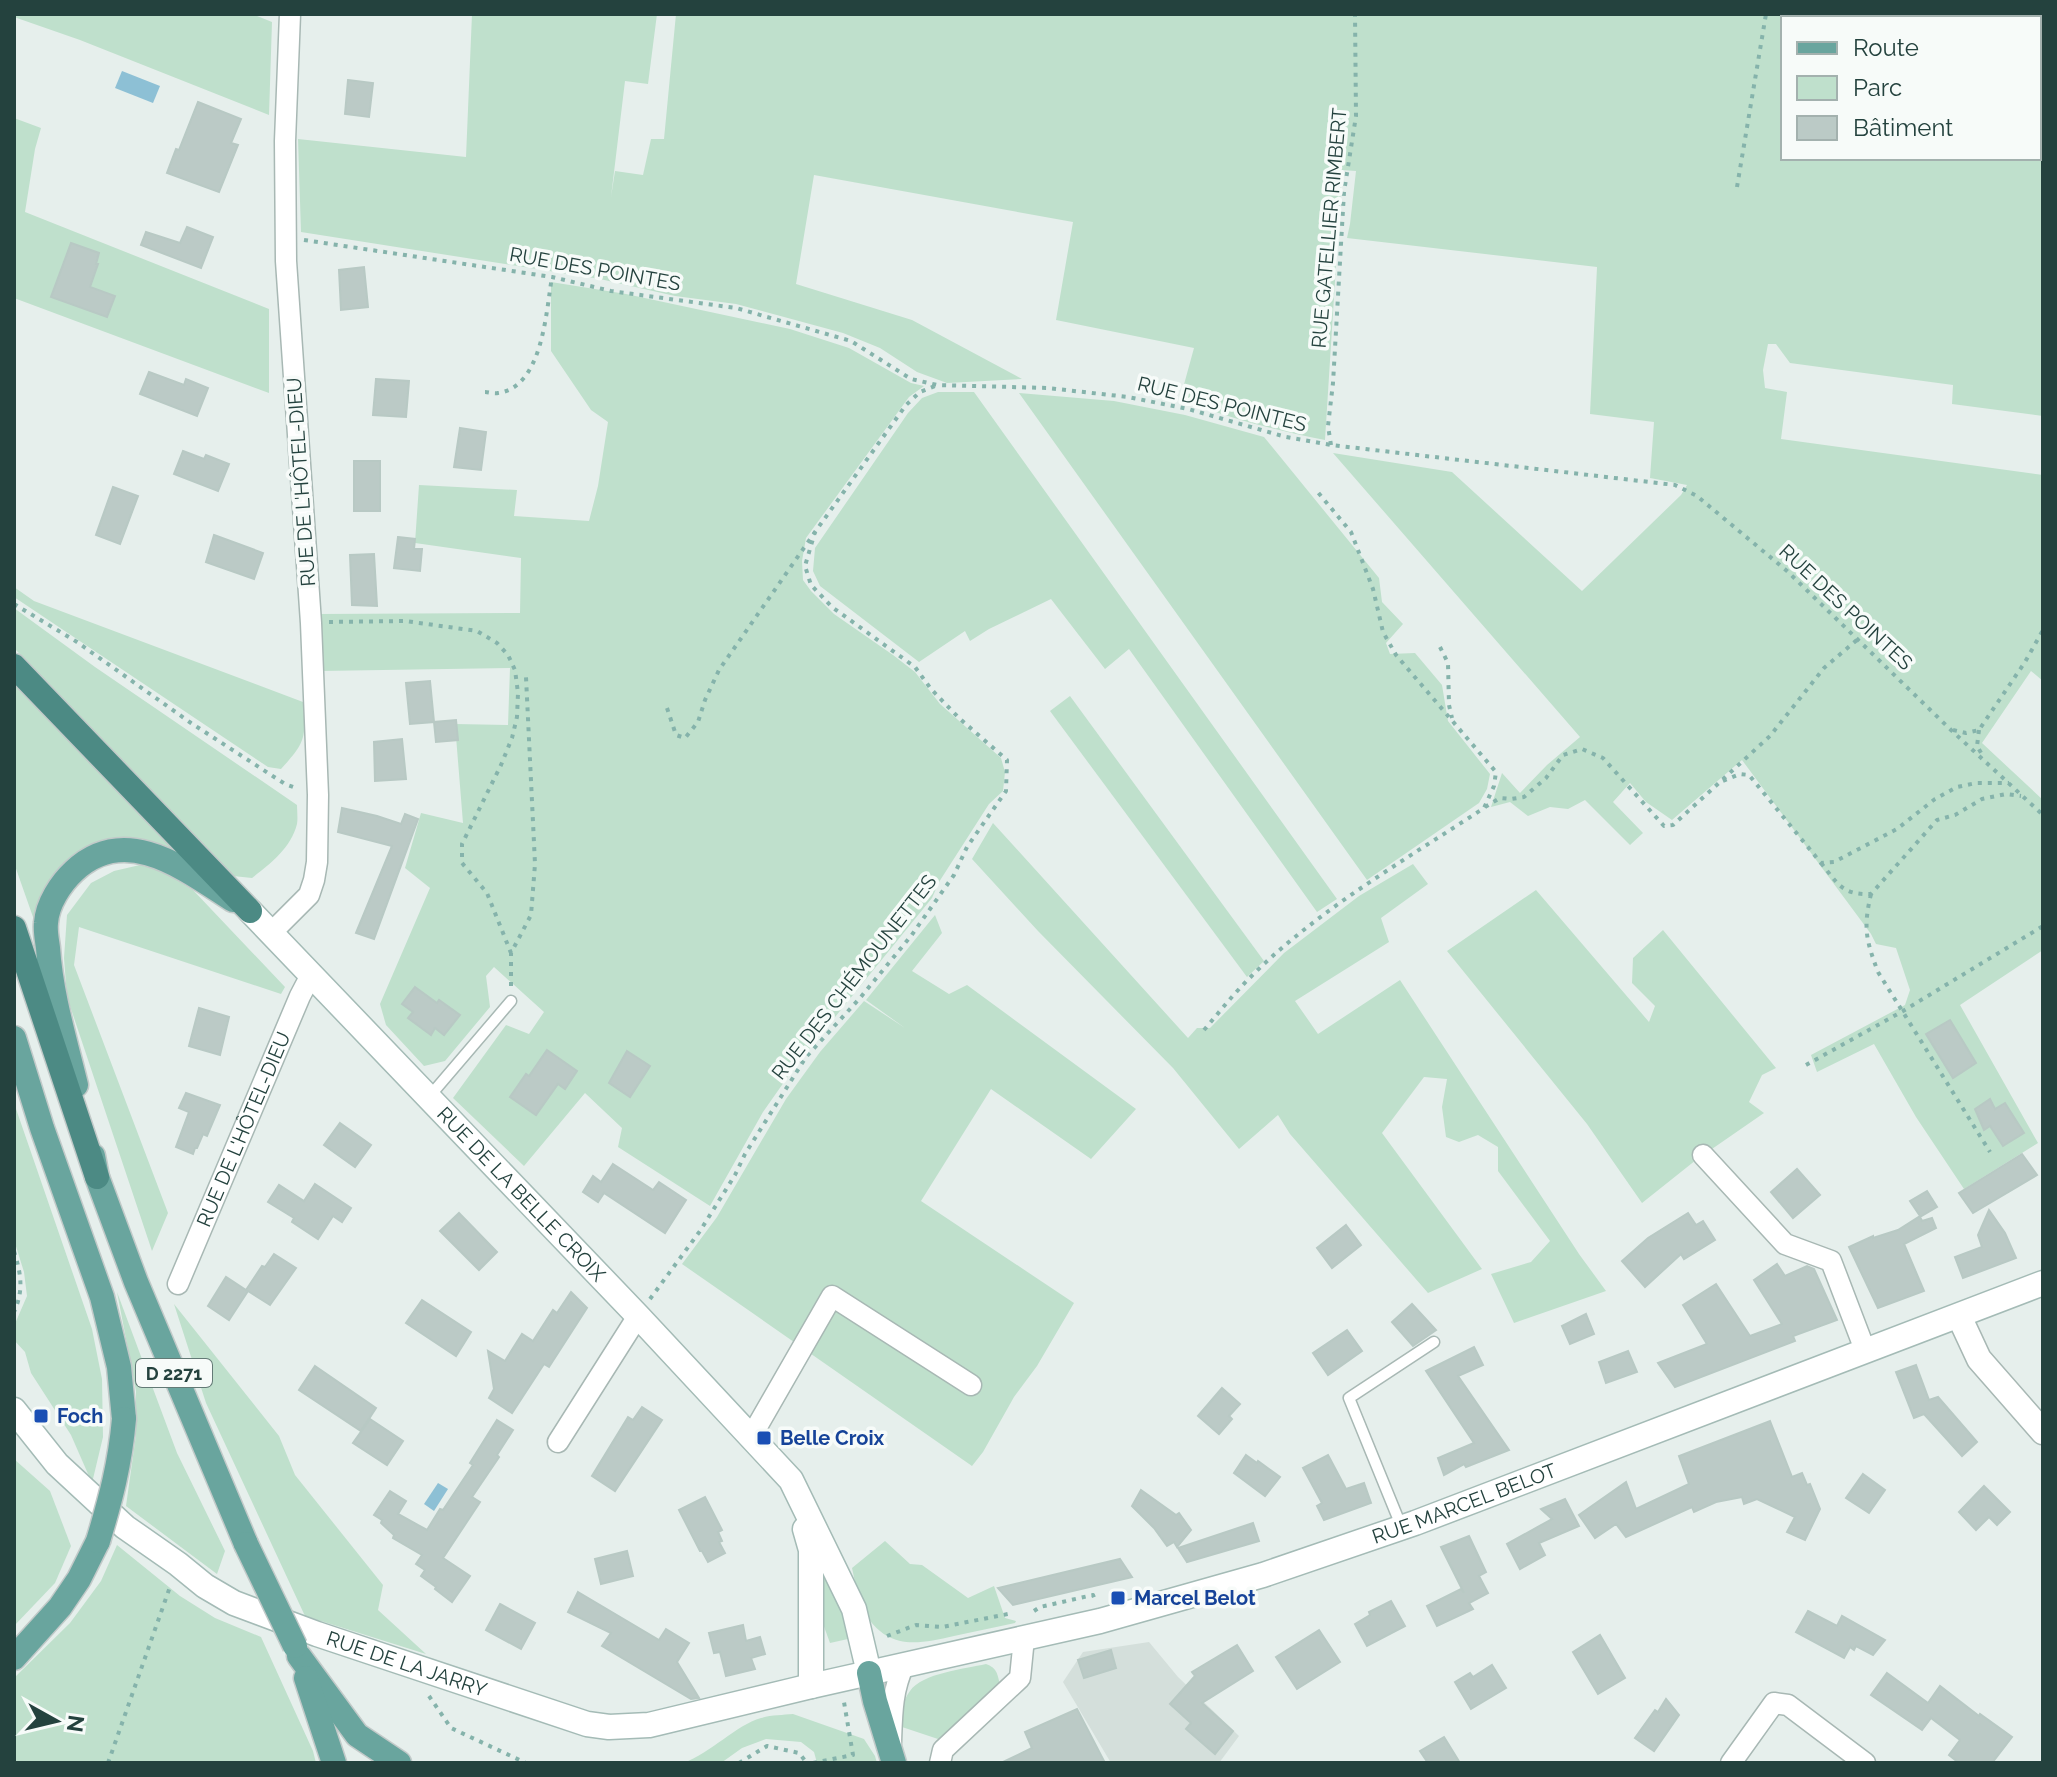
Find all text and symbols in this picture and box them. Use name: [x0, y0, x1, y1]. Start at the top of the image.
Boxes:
legend: [1781, 16, 2041, 160]
text: Route: [1853, 33, 1919, 62]
text: Parc: [1853, 73, 1902, 102]
street label: RUE GATELLIER RIMBERT: [1307, 107, 1351, 349]
text: Bâtiment: [1853, 113, 1953, 142]
street label: RUE DES POINTES: [508, 242, 682, 296]
street label: RUE DES POINTES: [1135, 371, 1309, 437]
street label: RUE DE L'HÔTEL-DIEU: [282, 377, 320, 587]
street label: RUE DES POINTES: [1774, 539, 1918, 675]
street label: RUE DES CHÉMOUNETTES: [766, 870, 942, 1084]
street label: RUE DE L'HÔTEL-DIEU: [192, 1028, 295, 1231]
street label: RUE DE LA BELLE CROIX: [432, 1102, 610, 1287]
road number: D 2271: [136, 1359, 212, 1387]
place label: Foch: [57, 1404, 103, 1428]
marker: Foch: [32, 1407, 50, 1425]
place label: Belle Croix: [780, 1426, 885, 1450]
marker: Belle Croix: [755, 1429, 773, 1447]
street label: RUE MARCEL BELOT: [1369, 1458, 1560, 1549]
place label: Marcel Belot: [1134, 1586, 1256, 1610]
marker: Marcel Belot: [1109, 1589, 1127, 1607]
street label: RUE DE LA JARRY: [323, 1626, 490, 1702]
north arrow: [16, 1681, 96, 1761]
text: N: [62, 1714, 90, 1734]

